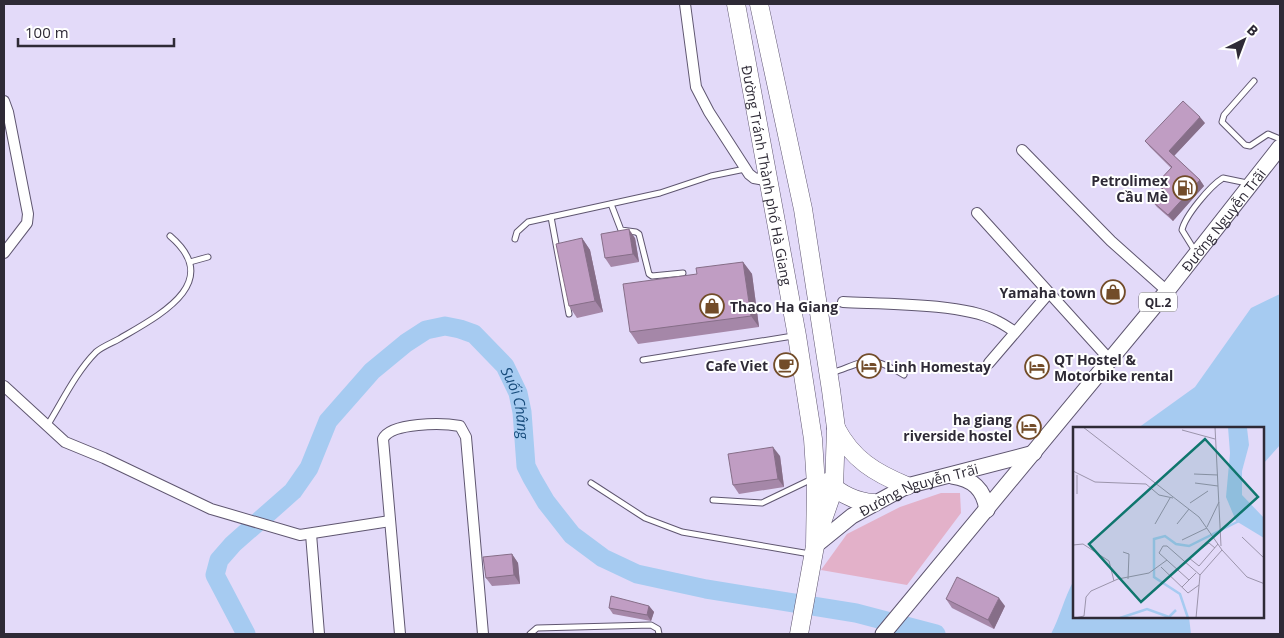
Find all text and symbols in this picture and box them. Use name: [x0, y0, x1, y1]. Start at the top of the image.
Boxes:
scale bar: [18, 15, 174, 47]
north arrow: [1219, 15, 1269, 65]
text: B: [1243, 20, 1263, 40]
text: 100 m: [25, 22, 69, 42]
street label: Đường Tránh Thành phố Hà Giang: [738, 63, 797, 287]
street label: Đường Nguyễn Trãi: [1176, 164, 1270, 275]
place label: Petrolimex Cầu Mè: [1091, 171, 1169, 206]
fuel station icon: Petrolimex Cầu Mè: [1172, 175, 1198, 201]
shop icon: Yamaha town: [1100, 279, 1126, 305]
place label: Yamaha town: [999, 283, 1096, 302]
road number: QL.2: [1139, 292, 1177, 312]
shop icon: Thaco Ha Giang: [699, 293, 725, 319]
place label: Thaco Ha Giang: [730, 297, 838, 316]
place label: QT Hostel & Motorbike rental: [1054, 350, 1173, 385]
cafe icon: Cafe Viet: [773, 352, 799, 378]
hotel icon: Linh Homestay: [856, 353, 882, 379]
hotel icon: QT Hostel & Motorbike rental: [1024, 354, 1050, 380]
place label: Cafe Viet: [706, 356, 768, 375]
place label: Linh Homestay: [886, 357, 991, 376]
water label: Suối Châng: [497, 363, 534, 441]
place label: ha giang riverside hostel: [903, 410, 1012, 445]
hotel icon: ha giang riverside hostel: [1016, 414, 1042, 440]
inset map: [1073, 427, 1264, 618]
street label: Đường Nguyễn Trãi: [855, 458, 980, 520]

